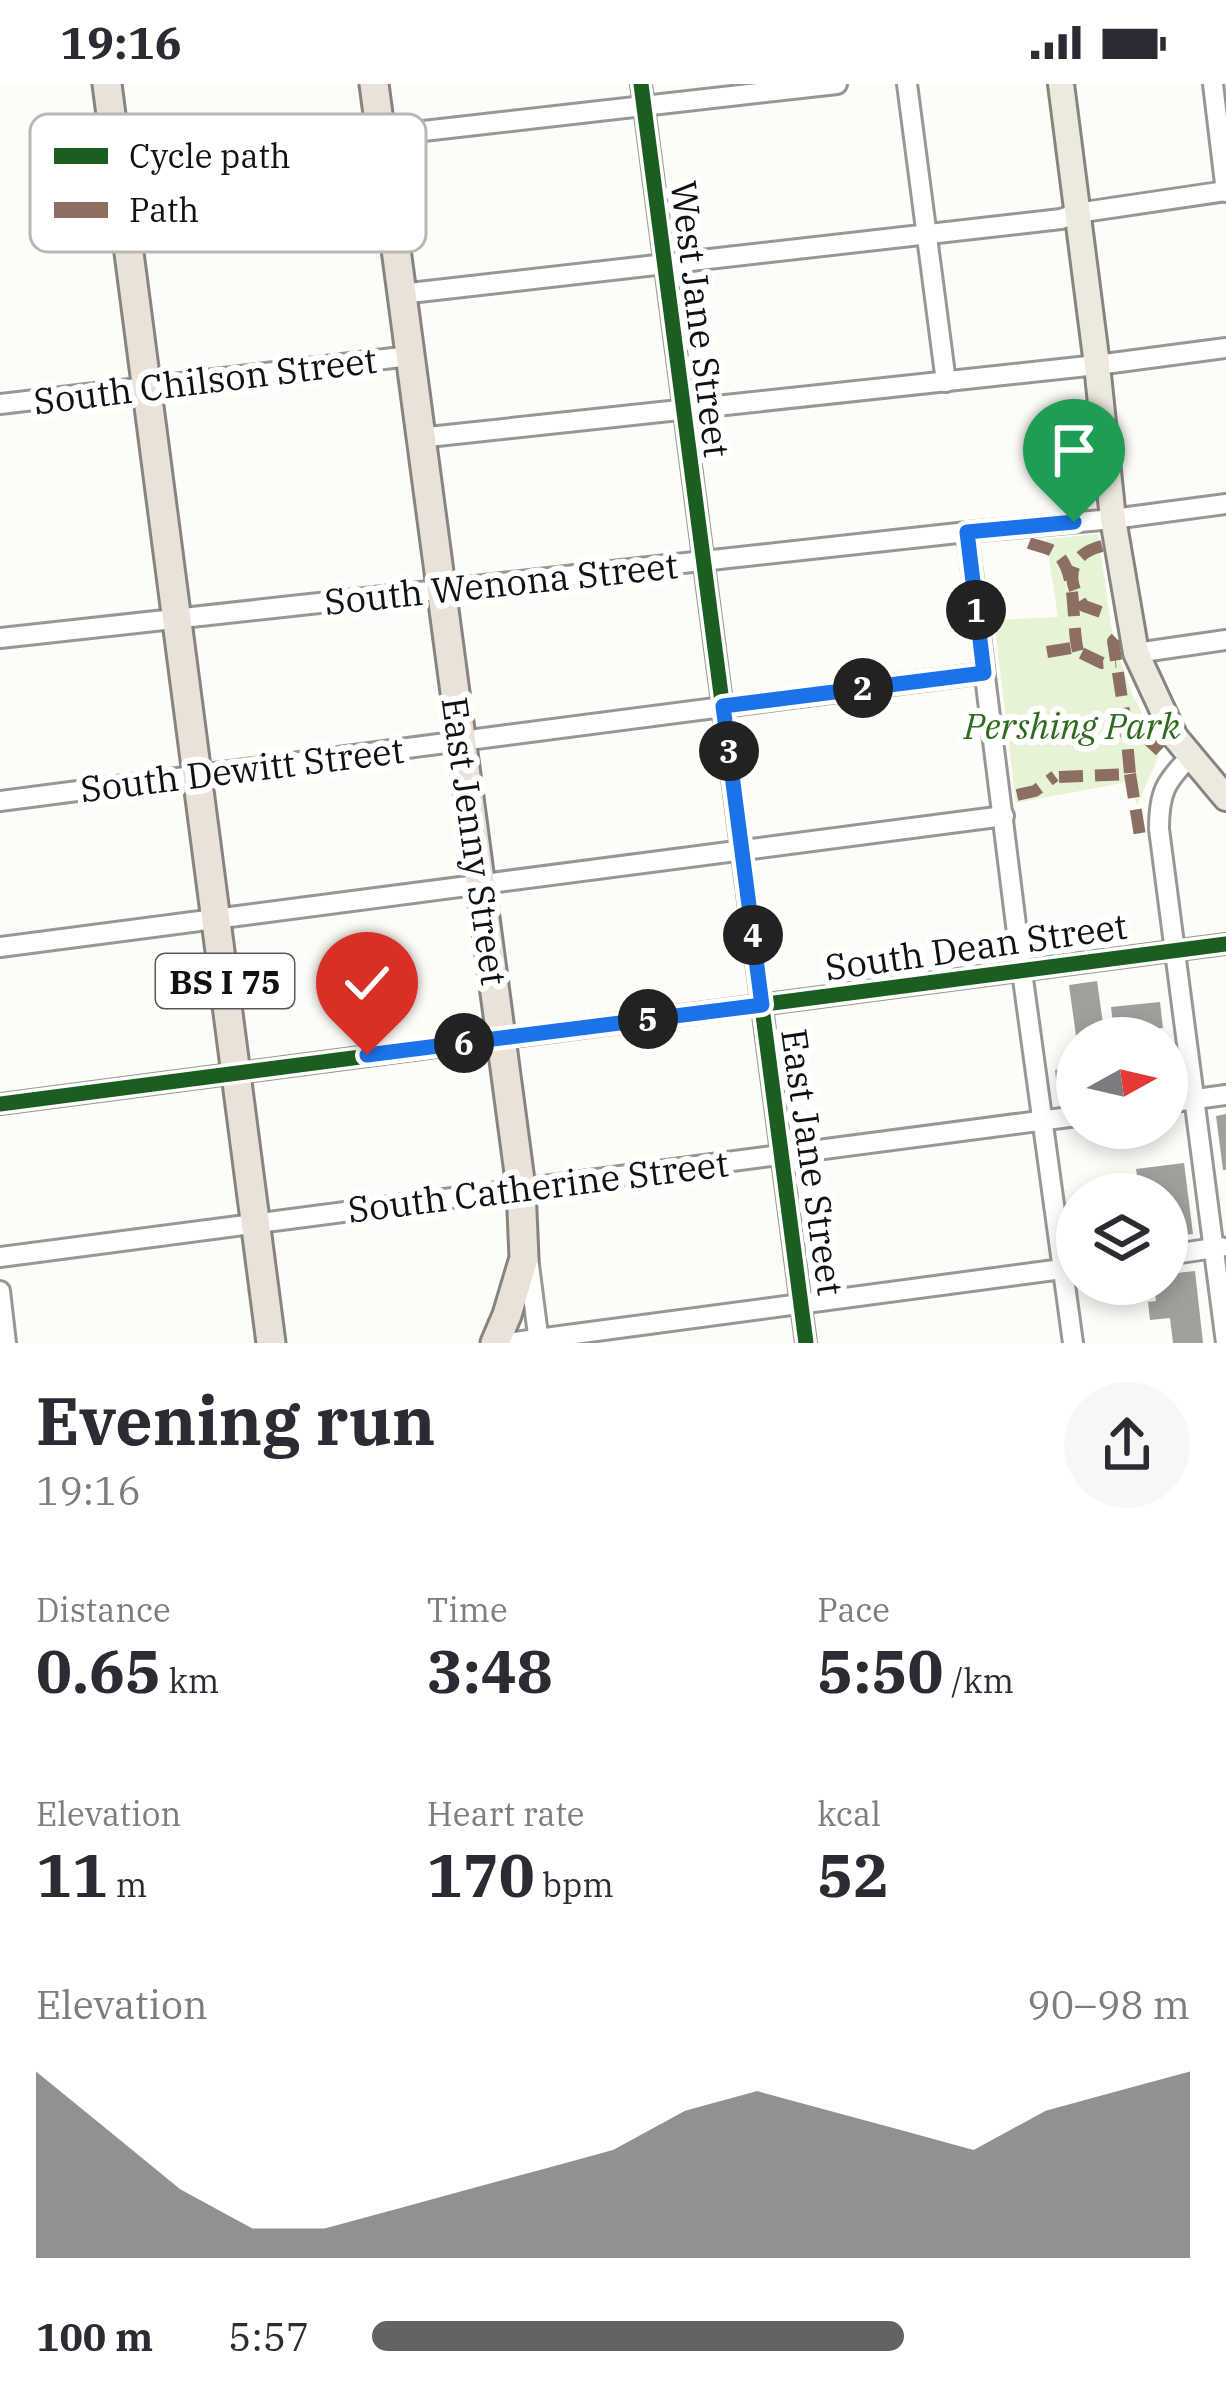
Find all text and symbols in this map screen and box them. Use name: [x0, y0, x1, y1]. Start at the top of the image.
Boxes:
text: 19:16: [60, 13, 182, 71]
legend: [30, 114, 426, 252]
text: Cycle path: [129, 134, 290, 177]
street label: West Jane Street: [661, 178, 741, 460]
text: Path: [129, 188, 199, 231]
street label: South Chilson Street: [31, 336, 379, 424]
pin: [1023, 399, 1125, 522]
icon: arrive: [1041, 417, 1107, 483]
street label: South Wenona Street: [322, 541, 680, 625]
pin: 1: [946, 580, 1006, 640]
text: 1: [966, 588, 986, 631]
pin: 2: [833, 658, 893, 718]
text: 2: [853, 666, 873, 709]
street label: East Jenny Street: [431, 694, 519, 988]
park label: Pershing Park: [963, 702, 1181, 749]
pin: 3: [699, 721, 759, 781]
street label: South Dewitt Street: [77, 726, 407, 812]
text: 3: [719, 729, 739, 772]
street label: South Dean Street: [822, 902, 1130, 990]
pin: 4: [723, 905, 783, 965]
text: 4: [743, 913, 763, 956]
pin: [316, 932, 418, 1055]
icon: check: [334, 950, 400, 1016]
road number: BS I 75: [156, 954, 294, 1008]
pin: 5: [618, 989, 678, 1049]
text: 5: [638, 997, 658, 1040]
pin: 6: [434, 1013, 494, 1073]
north arrow: [1056, 1017, 1188, 1149]
map controls: [1056, 1017, 1188, 1305]
text: 6: [454, 1021, 474, 1064]
street label: East Jane Street: [771, 1026, 855, 1298]
street label: South Catherine Street: [345, 1139, 731, 1233]
button: layers: [1056, 1173, 1188, 1305]
text: Evening run: [36, 1377, 435, 1463]
button: share: [1064, 1382, 1190, 1508]
text: 19:16: [36, 1465, 141, 1516]
text: Distance: [36, 1588, 171, 1631]
text: Time: [427, 1588, 508, 1631]
text: Pace: [817, 1588, 890, 1631]
text: 0.65: [36, 1631, 161, 1710]
text: 3:48: [427, 1631, 553, 1710]
text: 5:50: [817, 1631, 944, 1710]
text: km: [161, 1659, 219, 1702]
text: /km: [944, 1659, 1014, 1702]
text: Elevation: [36, 1792, 181, 1835]
text: Heart rate: [427, 1792, 585, 1835]
text: kcal: [817, 1792, 881, 1835]
text: 11: [36, 1835, 108, 1914]
text: 170: [427, 1835, 535, 1914]
text: 52: [817, 1835, 889, 1914]
text: m: [108, 1863, 147, 1906]
text: bpm: [535, 1863, 614, 1906]
text: Elevation: [36, 1979, 208, 2030]
text: 90–98 m: [1027, 1979, 1190, 2030]
text: 100 m: [36, 2311, 153, 2362]
text: 5:57: [228, 2311, 309, 2362]

